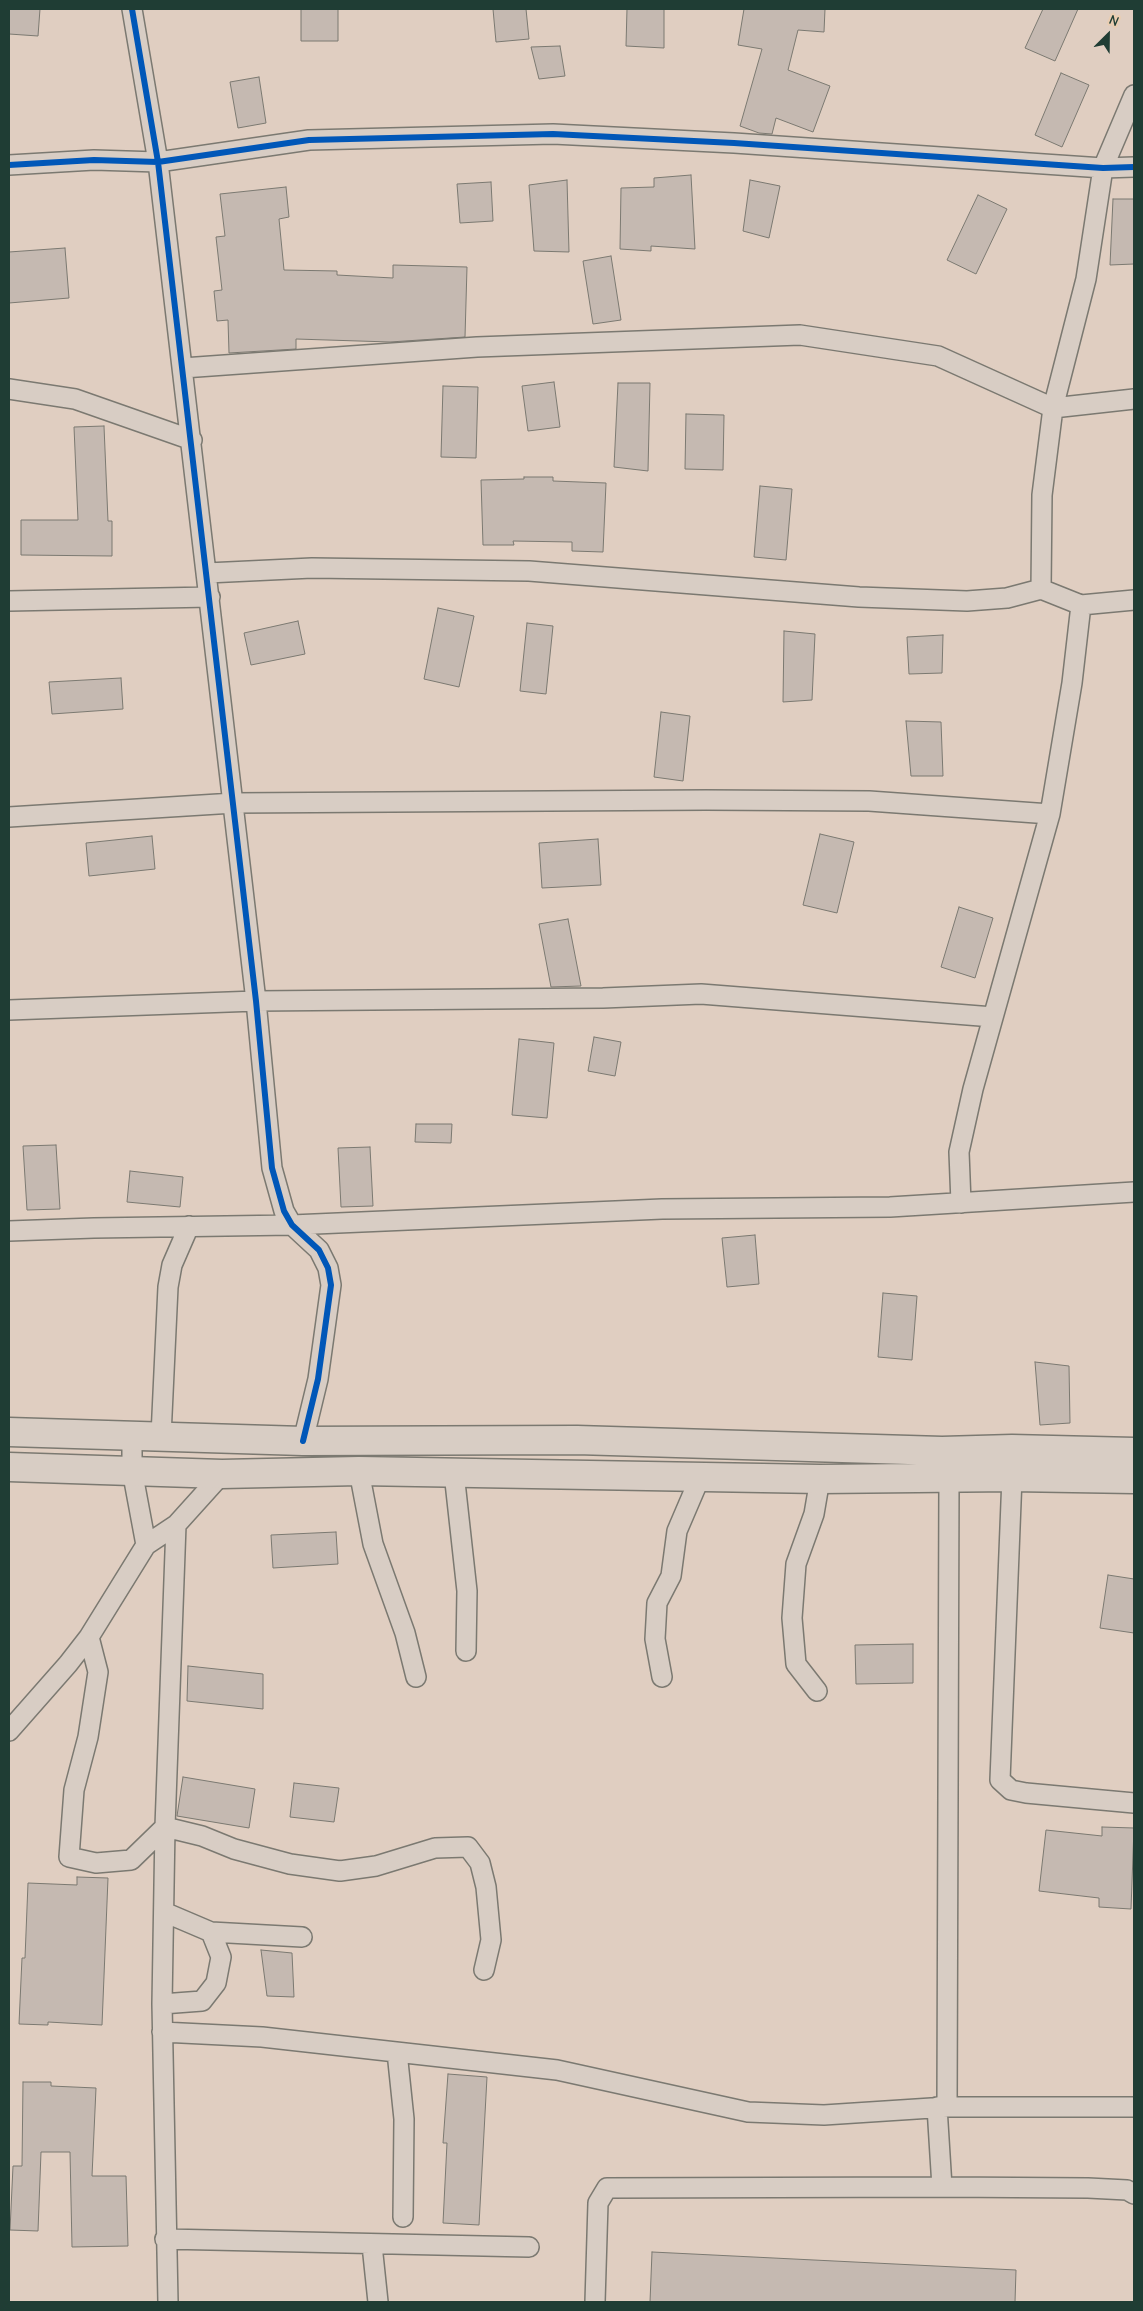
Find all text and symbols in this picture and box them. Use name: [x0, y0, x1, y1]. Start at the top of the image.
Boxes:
north arrow: [1083, 10, 1133, 60]
text: N: [1107, 11, 1122, 30]

